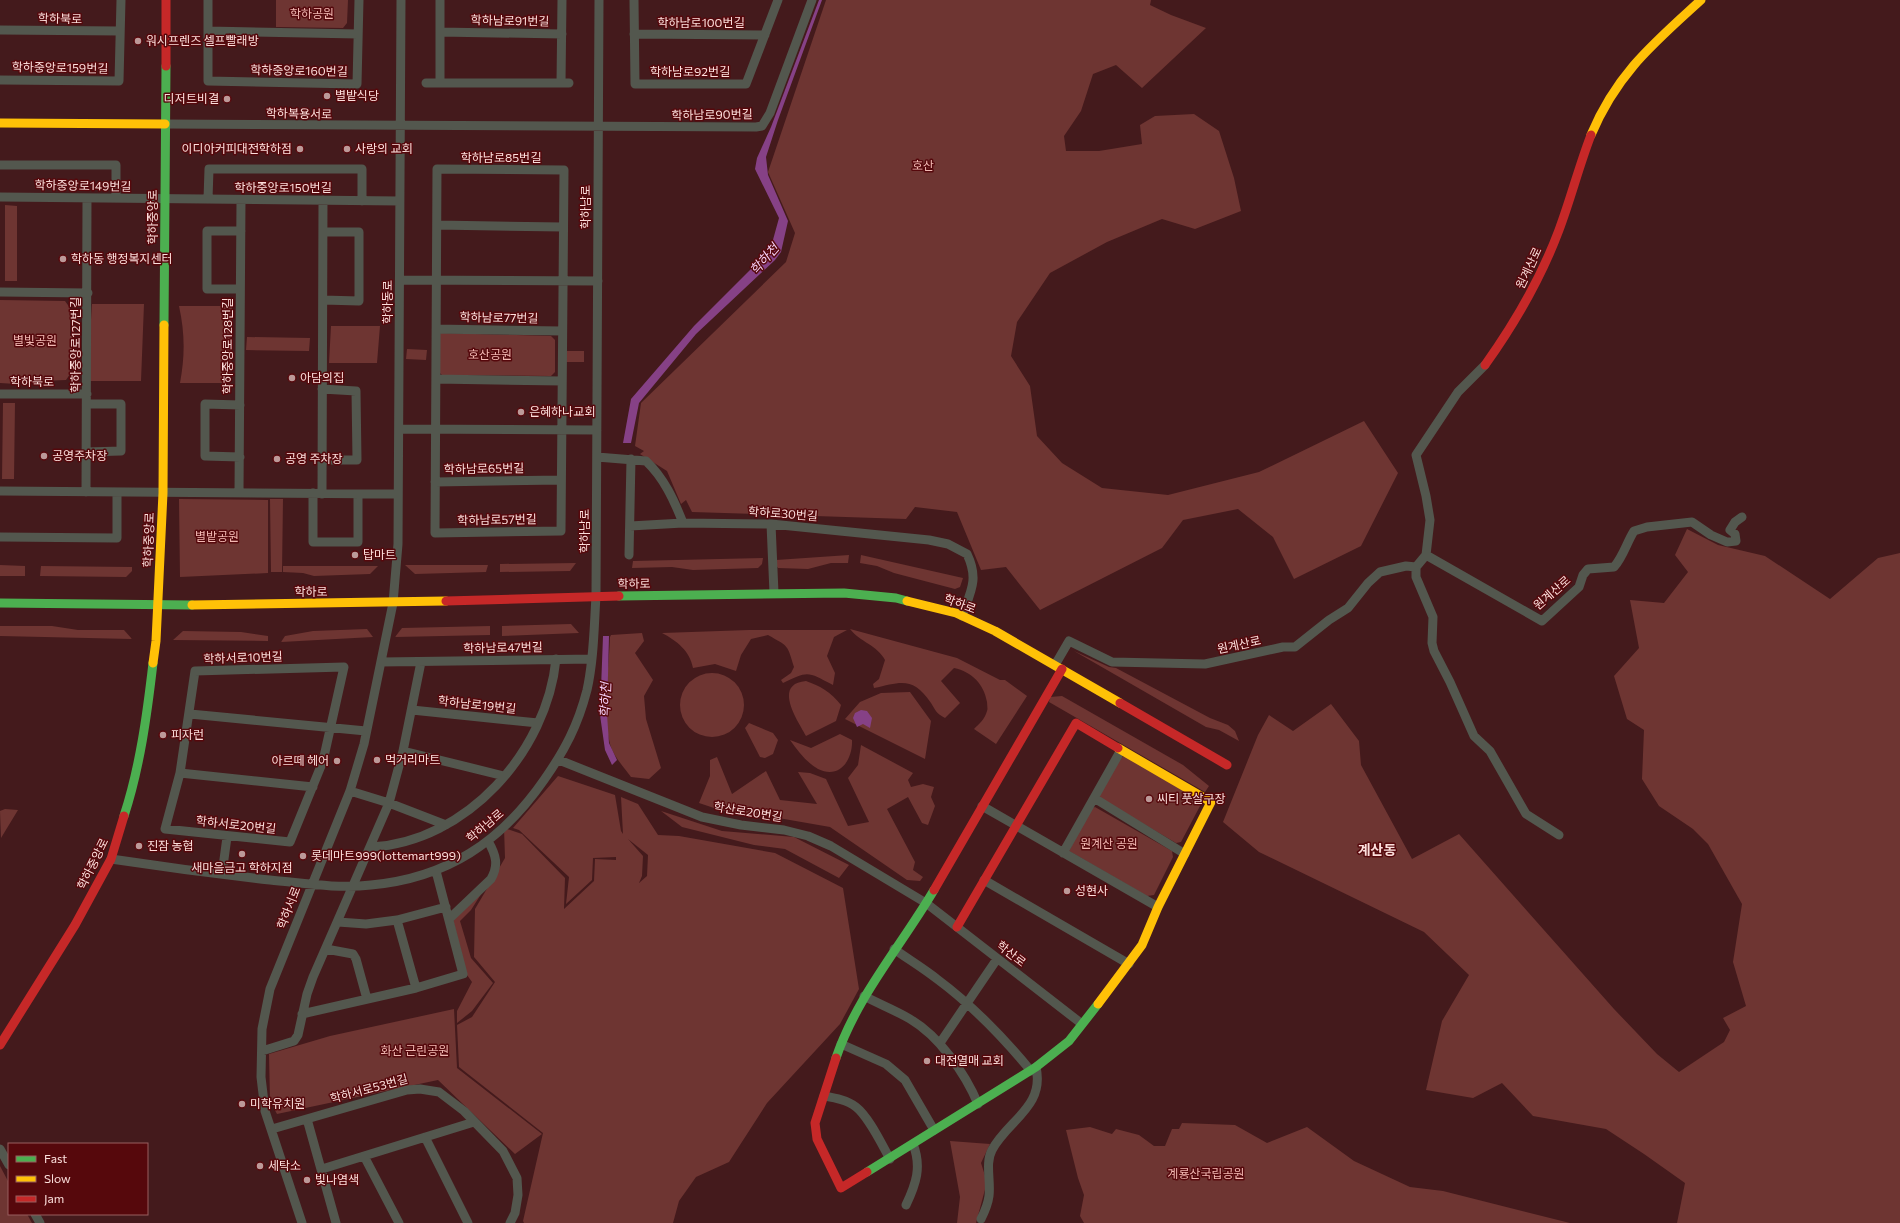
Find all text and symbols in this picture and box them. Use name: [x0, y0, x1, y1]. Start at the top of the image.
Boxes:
park label: 학하공원: [290, 6, 334, 20]
street label: 학하북로: [38, 11, 82, 25]
street label: 학하남로91번길: [471, 12, 549, 28]
street label: 학하남로100번길: [657, 15, 745, 29]
place label: 워시프렌즈 셀프빨래방: [146, 33, 259, 47]
marker: 워시프렌즈 셀프빨래방: [133, 36, 143, 46]
street label: 학하중앙로159번길: [12, 59, 108, 75]
street label: 학하중앙로160번길: [250, 62, 348, 78]
street label: 학하남로92번길: [650, 64, 730, 78]
place label: 별밭식당: [335, 88, 379, 102]
place label: 디저트비결: [164, 91, 219, 105]
marker: 별밭식당: [322, 91, 332, 101]
marker: 디저트비결: [222, 94, 232, 104]
street label: 학하복용서로: [266, 105, 332, 121]
street label: 학하남로90번길: [671, 106, 753, 122]
place label: 이디아커피대전학하점: [182, 141, 292, 155]
place label: 사랑의 교회: [355, 141, 413, 155]
marker: 이디아커피대전학하점: [295, 144, 305, 154]
marker: 사랑의 교회: [342, 144, 352, 154]
street label: 학하남로85번길: [461, 150, 541, 164]
park label: 호산: [912, 158, 934, 172]
street label: 학하중앙로149번길: [34, 177, 132, 193]
street label: 학하중앙로150번길: [234, 180, 332, 194]
street label: 학하남로: [578, 185, 592, 229]
street label: 학하중앙로: [145, 189, 159, 245]
water label: 학하천: [746, 239, 782, 278]
street label: 원계산로: [1512, 245, 1544, 291]
place label: 학하동 행정복지센터: [71, 251, 173, 265]
marker: 학하동 행정복지센터: [58, 254, 68, 264]
street label: 학하동로: [380, 280, 394, 324]
street label: 학하중앙로127번길: [68, 297, 82, 393]
street label: 학하중앙로128번길: [220, 298, 234, 394]
street label: 학하남로77번길: [459, 309, 539, 325]
park label: 별빛공원: [13, 333, 57, 347]
park label: 호산공원: [468, 347, 512, 361]
place label: 아담의집: [300, 370, 344, 384]
marker: 아담의집: [287, 373, 297, 383]
street label: 학하북로: [10, 374, 54, 388]
place label: 은혜하나교회: [529, 404, 595, 418]
marker: 은혜하나교회: [516, 407, 526, 417]
place label: 공영주차장: [52, 448, 107, 462]
marker: 공영주차장: [39, 451, 49, 461]
place label: 공영 주차장: [285, 451, 343, 465]
marker: 공영 주차장: [272, 454, 282, 464]
street label: 학하남로65번길: [444, 460, 524, 476]
street label: 학하로30번길: [748, 504, 818, 522]
street label: 학하남로: [577, 509, 591, 553]
street label: 학하남로57번길: [457, 511, 537, 527]
street label: 학하중앙로: [140, 512, 156, 568]
park label: 별밭공원: [195, 529, 239, 543]
place label: 탑마트: [363, 547, 396, 561]
marker: 탑마트: [350, 550, 360, 560]
street label: 원계산로: [1530, 572, 1573, 612]
street label: 학하로: [617, 576, 651, 590]
street label: 학하로: [294, 584, 328, 598]
street label: 학하로: [942, 591, 978, 615]
street label: 원계산로: [1216, 633, 1262, 655]
street label: 학하남로47번길: [463, 639, 543, 655]
street label: 학하서로10번길: [203, 649, 283, 665]
water label: 학하천: [596, 681, 614, 718]
street label: 학하남로19번길: [437, 693, 517, 715]
place label: 피자런: [171, 727, 204, 741]
marker: 피자런: [158, 730, 168, 740]
place label: 먹거리마트: [385, 752, 440, 766]
place label: 아르떼 헤어: [272, 753, 329, 767]
marker: 먹거리마트: [372, 755, 382, 765]
marker: 아르떼 헤어: [332, 756, 342, 766]
place label: 씨티 풋살구장: [1157, 791, 1226, 805]
marker: 씨티 풋살구장: [1144, 794, 1154, 804]
street label: 학산로20번길: [713, 799, 784, 823]
street label: 학하남로: [463, 806, 506, 845]
street label: 학하서로20번길: [195, 813, 277, 835]
street label: 학하중앙로: [74, 836, 110, 891]
park label: 원계산 공원: [1080, 836, 1138, 850]
place label: 진잠 농협: [147, 838, 193, 852]
marker: 진잠 농협: [134, 841, 144, 851]
district label: 계산동: [1358, 841, 1396, 858]
place label: 롯데마트999(lottemart999): [311, 848, 461, 862]
marker: 새마을금고 학하지점: [237, 849, 247, 859]
marker: 롯데마트999(lottemart999): [298, 851, 308, 861]
place label: 새마을금고 학하지점: [191, 860, 293, 874]
place label: 성현사: [1075, 883, 1108, 897]
street label: 학하서로: [274, 885, 303, 931]
marker: 성현사: [1062, 886, 1072, 896]
street label: 학산로: [994, 937, 1029, 969]
park label: 화산 근린공원: [381, 1043, 449, 1057]
place label: 대전열매 교회: [935, 1053, 1004, 1067]
marker: 대전열매 교회: [922, 1056, 932, 1066]
street label: 학하서로53번길: [328, 1071, 409, 1105]
place label: 미학유치원: [250, 1096, 305, 1110]
marker: 미학유치원: [237, 1099, 247, 1109]
legend: [8, 1143, 148, 1215]
text: Fast: [44, 1151, 67, 1165]
place label: 세탁소: [268, 1158, 301, 1172]
marker: 세탁소: [255, 1161, 265, 1171]
park label: 계룡산국립공원: [1167, 1166, 1245, 1180]
text: Slow: [44, 1171, 71, 1185]
place label: 빛나염색: [315, 1172, 359, 1186]
marker: 빛나염색: [302, 1175, 312, 1185]
text: Jam: [44, 1191, 64, 1206]

